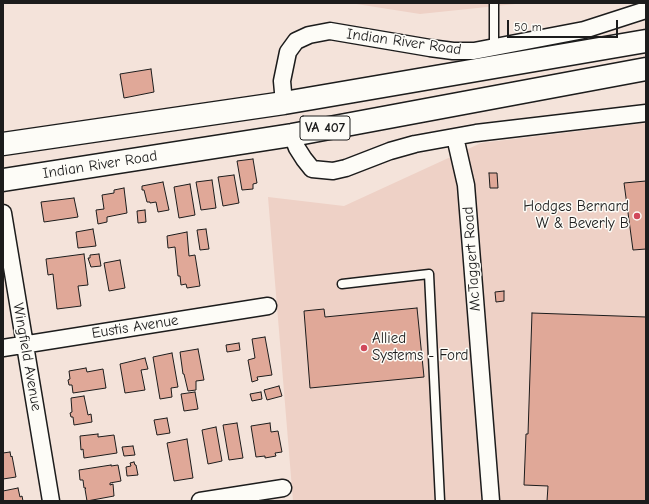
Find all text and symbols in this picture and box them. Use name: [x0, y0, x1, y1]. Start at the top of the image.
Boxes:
scale bar: [509, 12, 620, 38]
text: 50 m: [514, 20, 542, 34]
street label: Indian River Road: [345, 25, 463, 59]
road number: VA 407: [300, 116, 350, 140]
street label: Indian River Road: [41, 147, 159, 183]
place label: Hodges Bernard W & Beverly B: [523, 198, 629, 233]
street label: McTaggert Road: [459, 206, 485, 312]
marker: Hodges Bernard W & Beverly B: [632, 211, 642, 221]
street label: Wingfield Avenue: [9, 301, 45, 413]
street label: Eustis Avenue: [90, 311, 180, 343]
place label: Allied Systems - Ford: [372, 330, 468, 365]
marker: Allied Systems - Ford: [359, 343, 369, 353]

